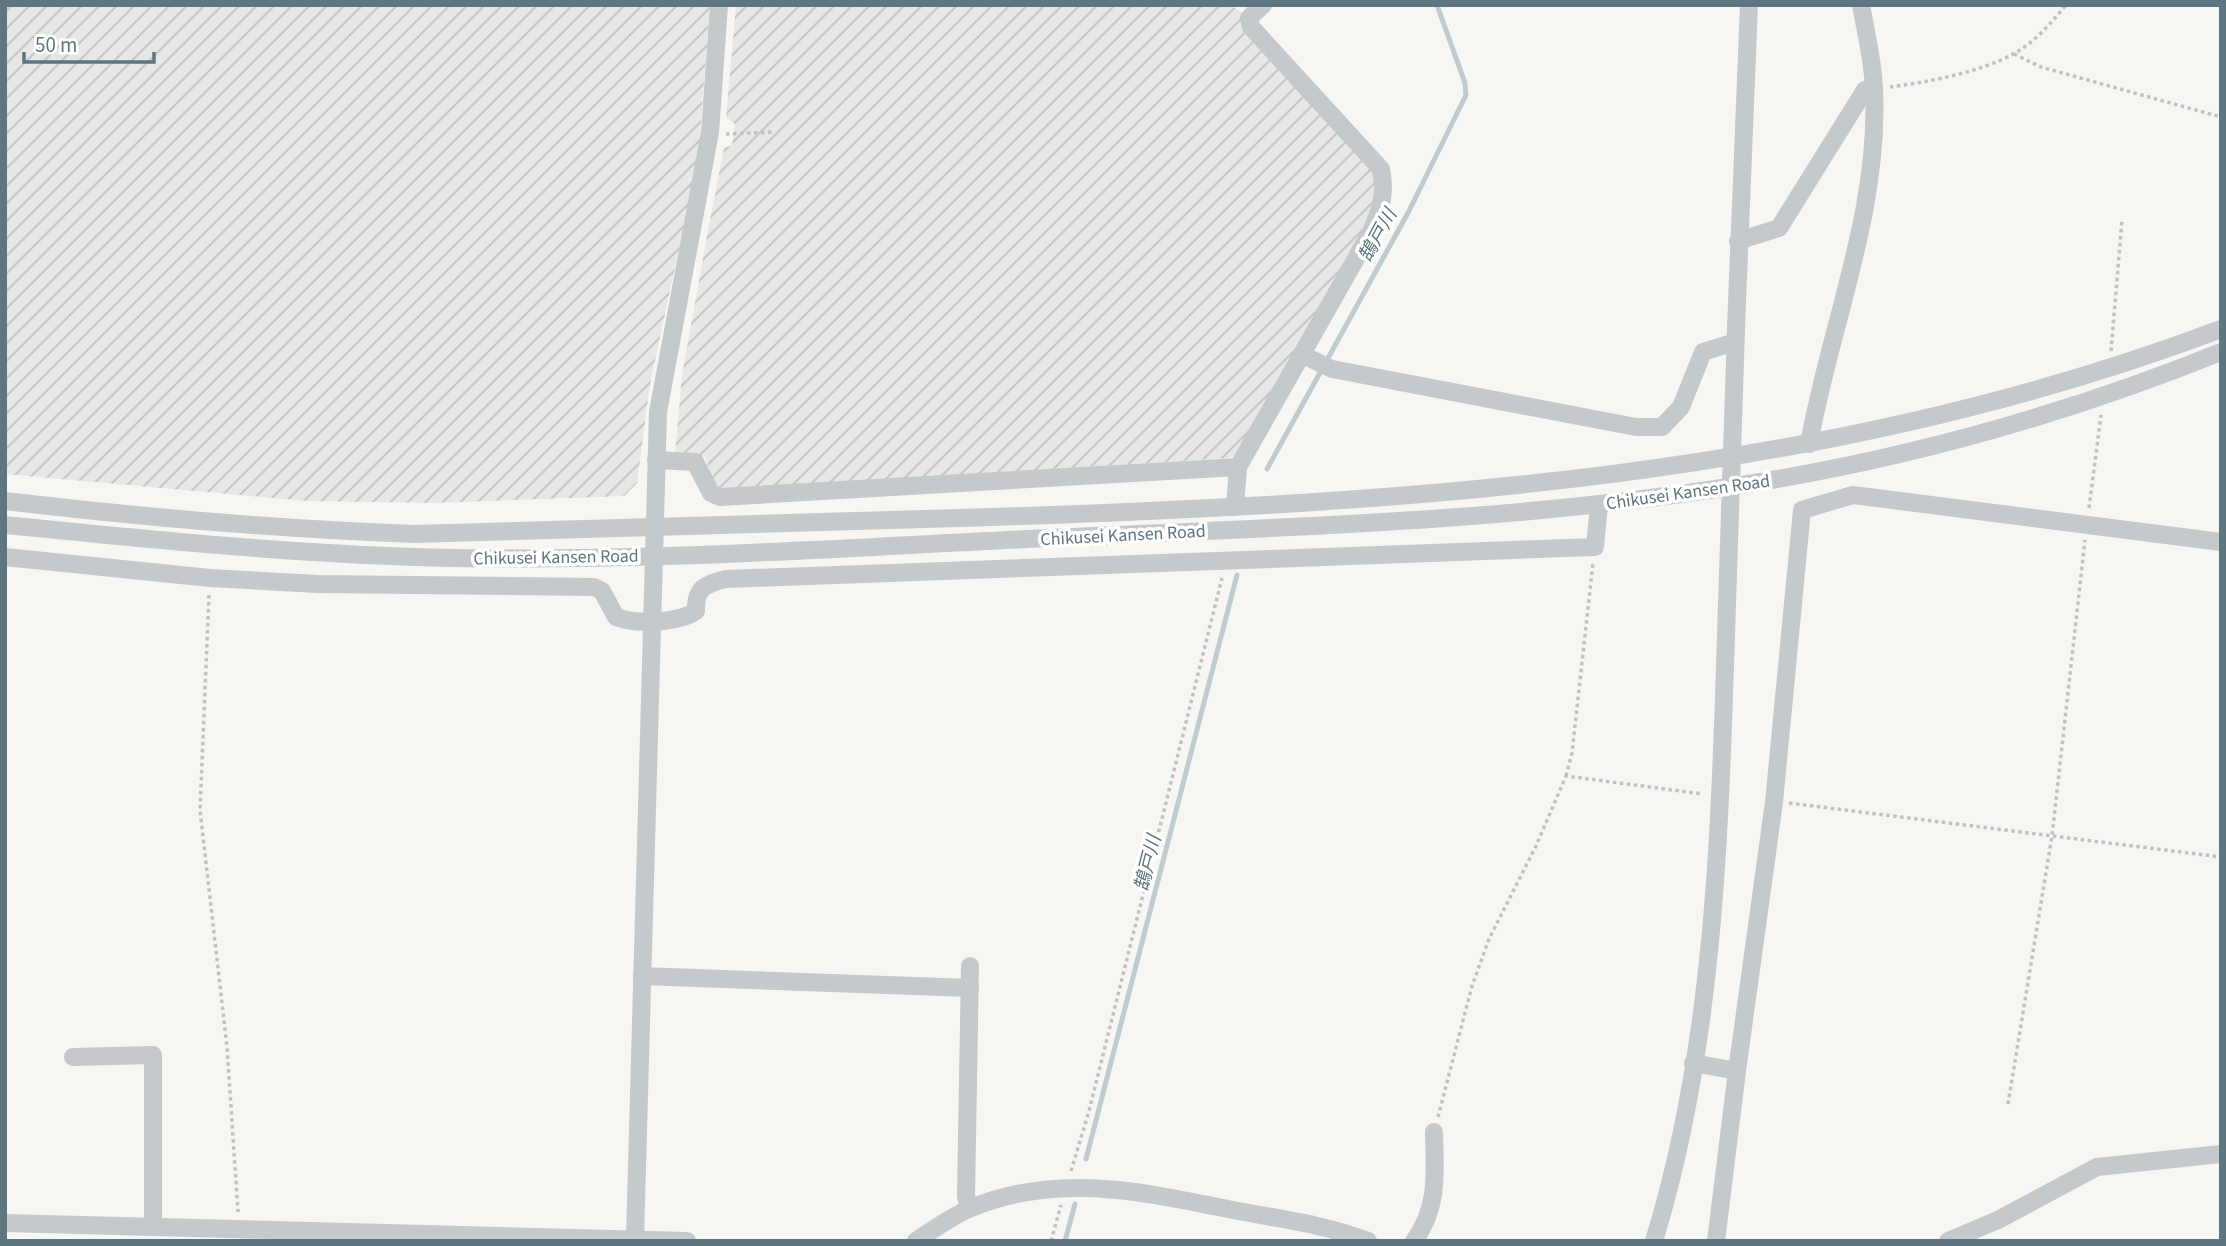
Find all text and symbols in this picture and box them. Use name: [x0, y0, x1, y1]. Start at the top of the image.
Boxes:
scale bar: [24, 21, 154, 65]
text: 50 m: [35, 30, 77, 60]
water label: 鵠戸川: [1353, 203, 1405, 267]
street label: Chikusei Kansen Road: [1604, 469, 1772, 516]
street label: Chikusei Kansen Road: [1040, 519, 1206, 552]
street label: Chikusei Kansen Road: [473, 544, 639, 571]
water label: 鵠戸川: [1128, 831, 1169, 894]

